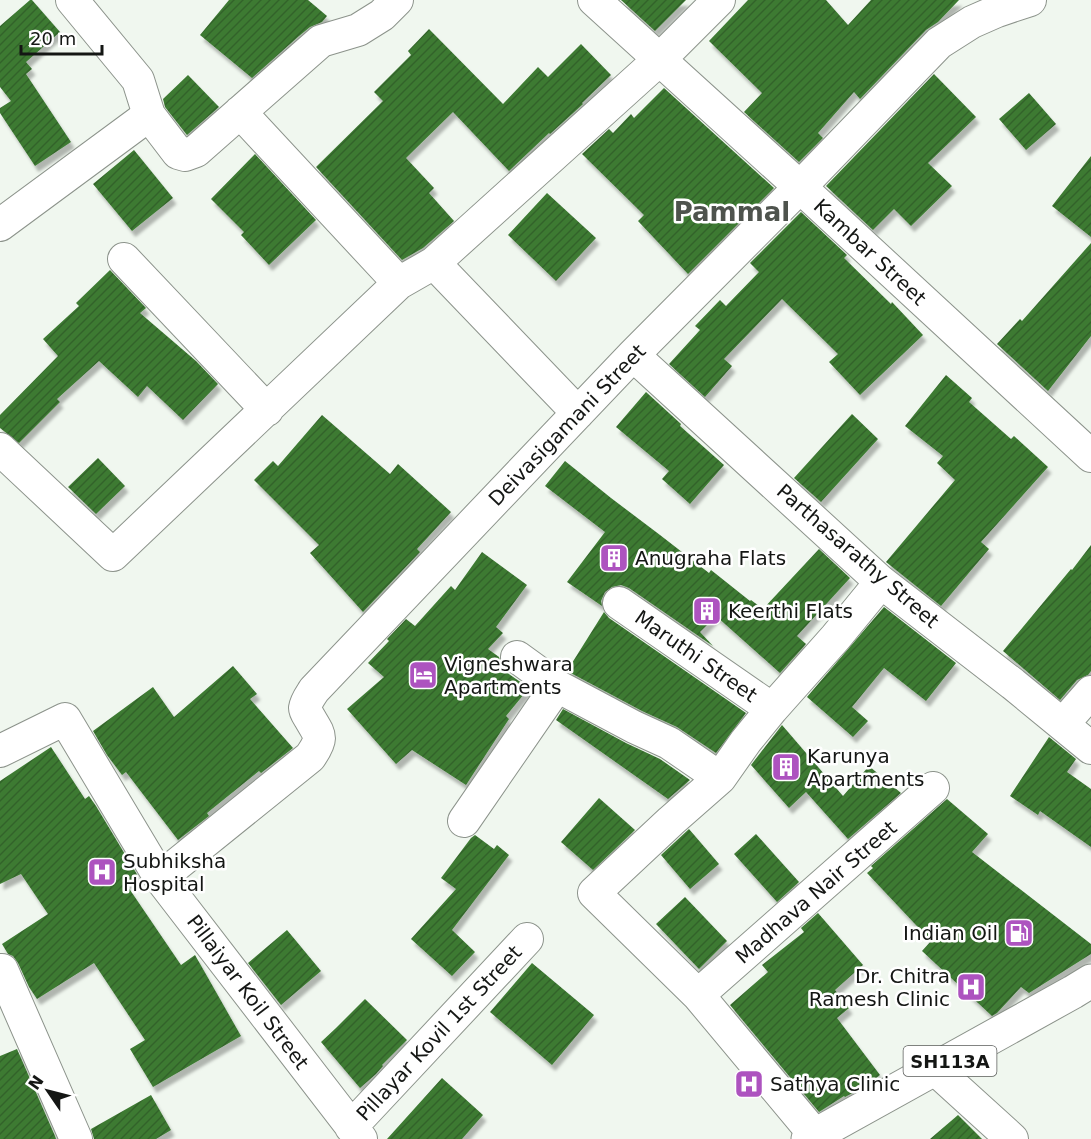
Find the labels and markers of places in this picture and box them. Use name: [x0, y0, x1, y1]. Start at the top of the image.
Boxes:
building icon: Anugraha Flats: [598, 542, 630, 574]
place label: Anugraha Flats: [635, 546, 786, 570]
building icon: Keerthi Flats: [691, 595, 723, 627]
place label: Keerthi Flats: [728, 599, 853, 623]
place label: Vigneshwara Apartments: [444, 652, 573, 699]
hotel icon: Vigneshwara Apartments: [407, 659, 439, 691]
place label: Karunya Apartments: [807, 744, 924, 791]
building icon: Karunya Apartments: [770, 751, 802, 783]
place label: Subhiksha Hospital: [123, 849, 226, 896]
hospital icon: Subhiksha Hospital: [86, 856, 118, 888]
fuel station icon: Indian Oil: [1003, 917, 1035, 949]
place label: Indian Oil: [903, 921, 998, 945]
place label: Dr. Chitra Ramesh Clinic: [809, 964, 950, 1011]
hospital icon: Dr. Chitra Ramesh Clinic: [955, 971, 987, 1003]
hospital icon: Sathya Clinic: [733, 1068, 765, 1100]
place label: Sathya Clinic: [770, 1072, 900, 1096]

